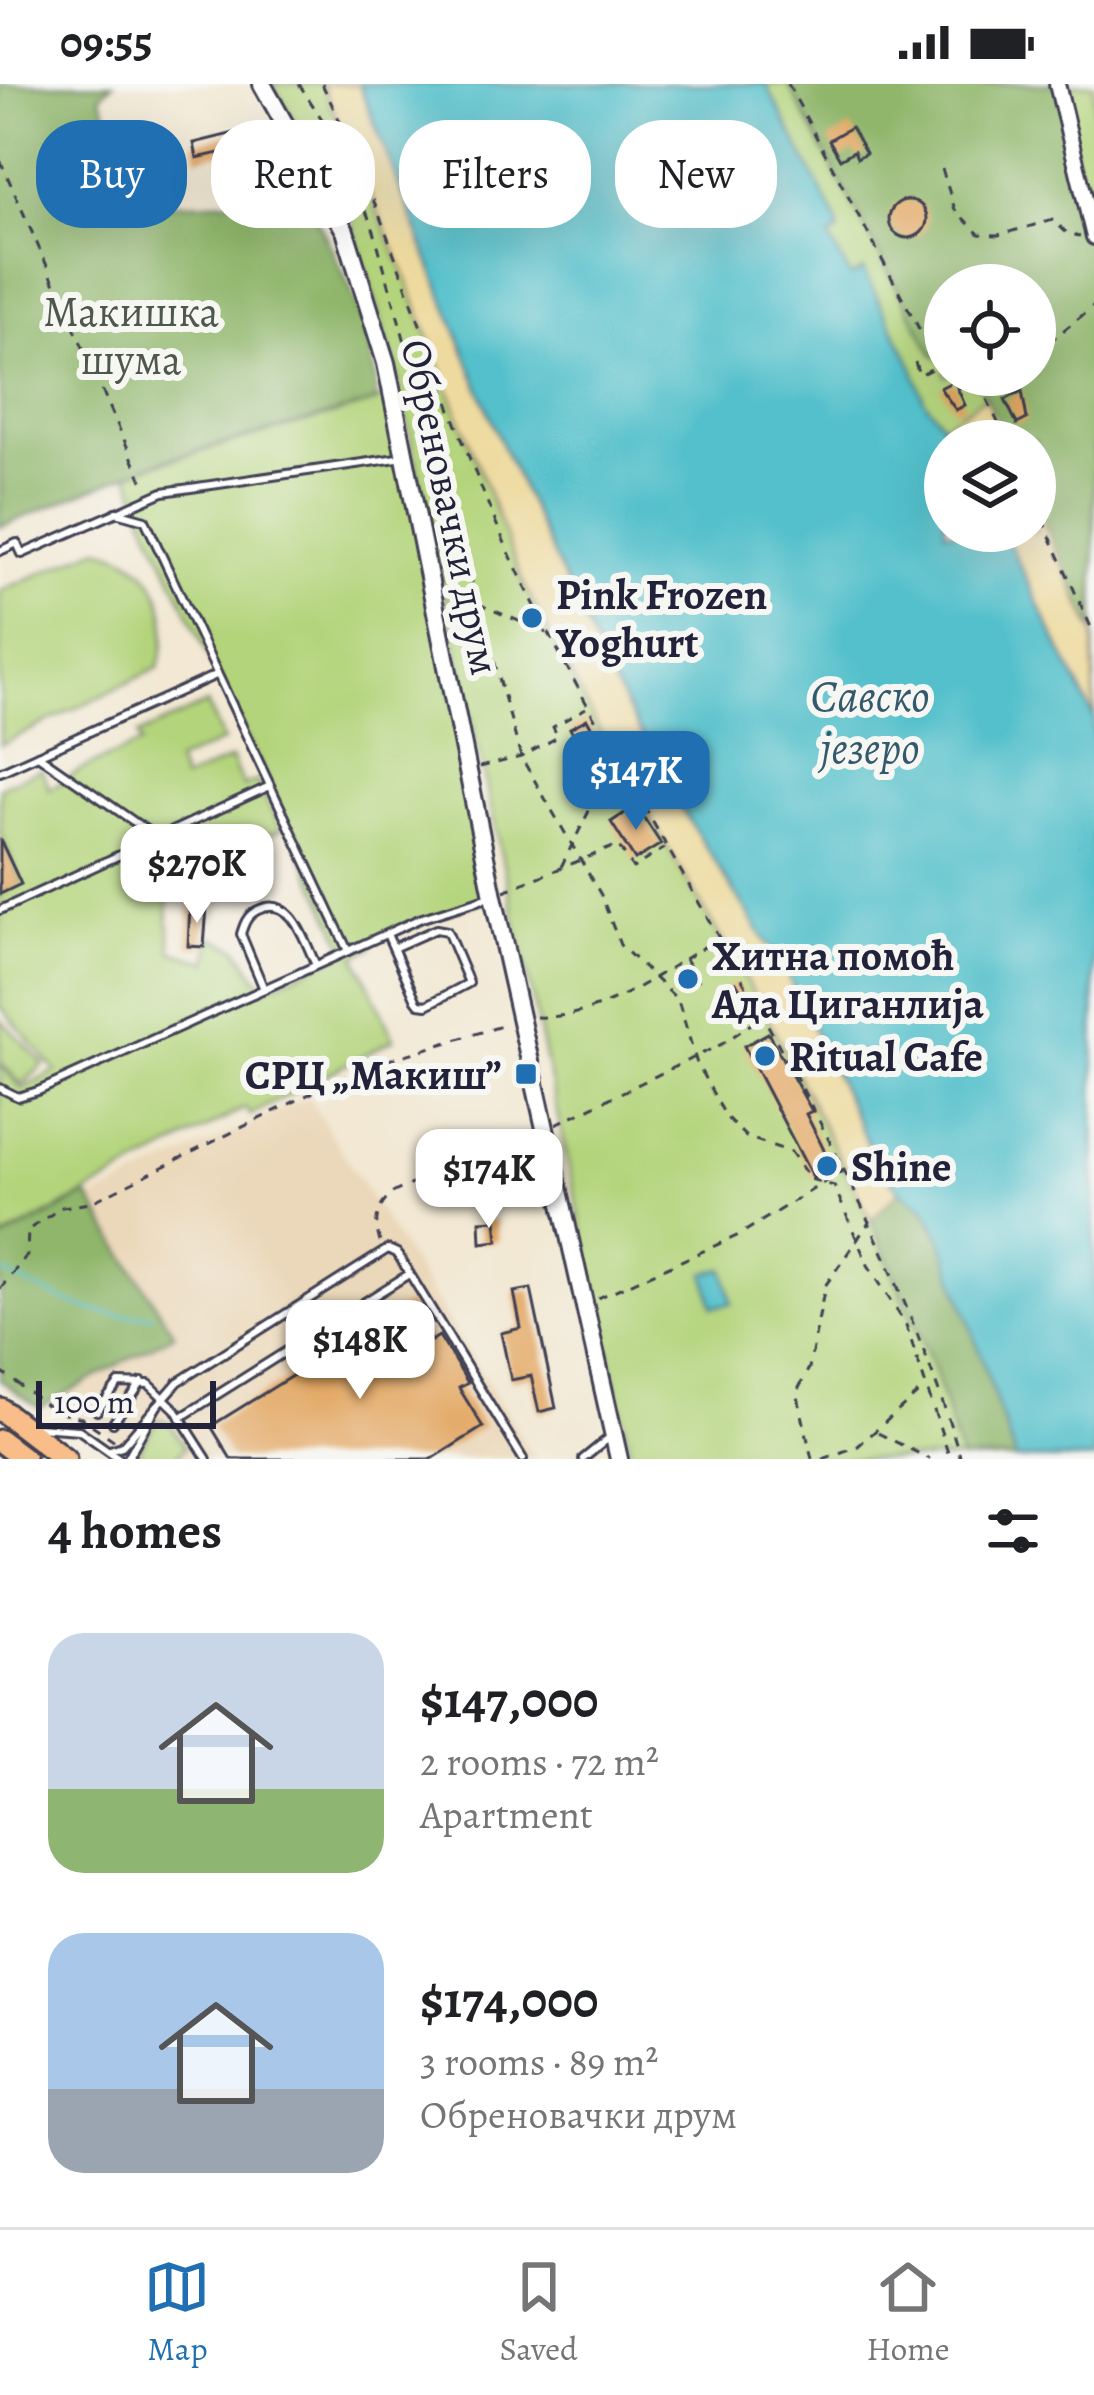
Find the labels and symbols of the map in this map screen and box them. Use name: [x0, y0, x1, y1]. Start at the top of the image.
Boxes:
park label: Макишка шума: [43, 283, 219, 388]
street label: Обреновачки друм: [388, 334, 514, 680]
place label: Pink Frozen Yoghurt: [555, 566, 767, 671]
marker: Pink Frozen Yoghurt: [519, 605, 545, 631]
water label: Савско језеро: [810, 665, 930, 779]
pin: $147K: [552, 731, 720, 833]
pin: $270K: [113, 824, 281, 926]
place label: Хитна помоћ Ада Циганлија: [711, 927, 984, 1032]
marker: Хитна помоћ Ада Циганлија: [675, 966, 701, 992]
place label: Ritual Cafe: [789, 1028, 983, 1085]
marker: Ritual Cafe: [752, 1043, 778, 1069]
place label: СРЦ „Макиш”: [245, 1046, 502, 1103]
marker: СРЦ „Макиш”: [513, 1061, 539, 1087]
pin: $174K: [405, 1129, 573, 1231]
place label: Shine: [851, 1138, 952, 1195]
marker: Shine: [814, 1153, 840, 1179]
pin: $148K: [276, 1300, 444, 1402]
scale bar: [36, 1375, 216, 1428]

